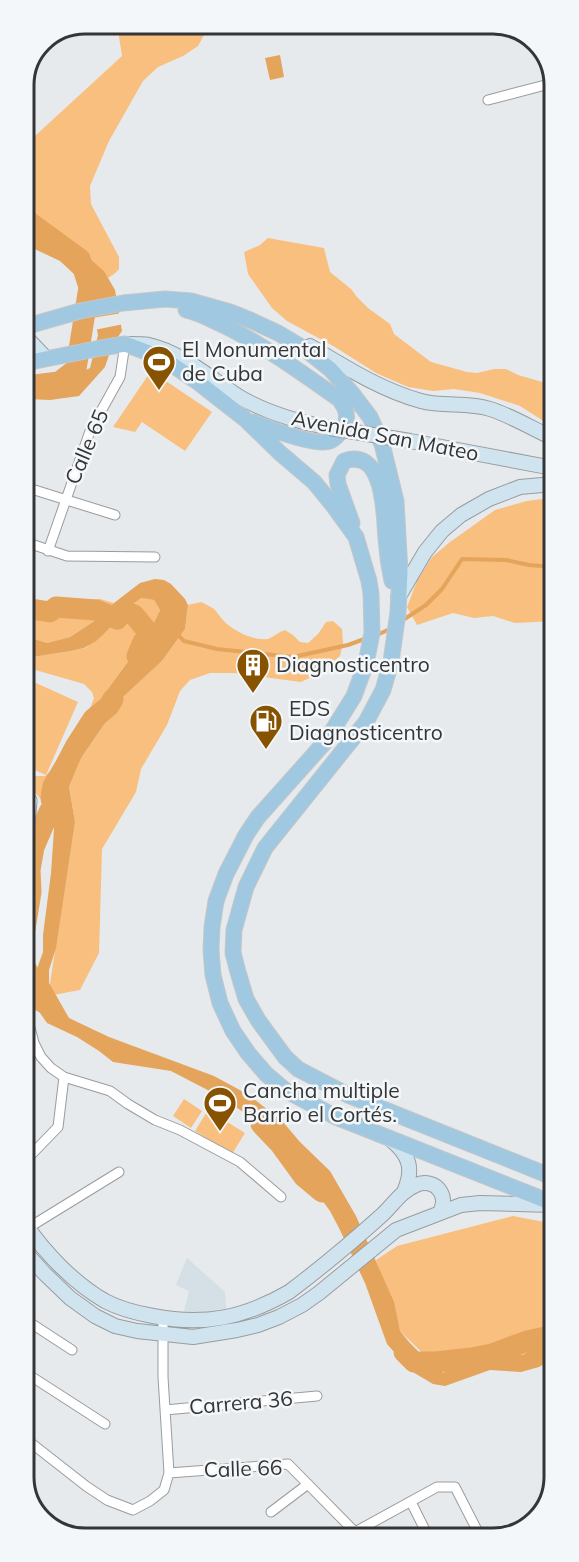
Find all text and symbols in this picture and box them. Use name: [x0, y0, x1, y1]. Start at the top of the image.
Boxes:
place label: El Monumental de Cuba: [182, 336, 326, 386]
sports icon: El Monumental de Cuba: [141, 344, 177, 391]
street label: Avenida San Mateo: [289, 404, 481, 466]
street label: Calle 65: [59, 405, 113, 488]
building icon: Diagnosticentro: [235, 647, 271, 694]
place label: Diagnosticentro: [276, 651, 430, 677]
place label: EDS Diagnosticentro: [289, 695, 443, 745]
fuel station icon: EDS Diagnosticentro: [248, 703, 284, 750]
place label: Cancha multiple Barrio el Cortés.: [243, 1077, 400, 1127]
sports icon: Cancha multiple Barrio el Cortés.: [202, 1085, 238, 1132]
street label: Carrera 36: [188, 1385, 294, 1419]
street label: Calle 66: [203, 1454, 283, 1482]

